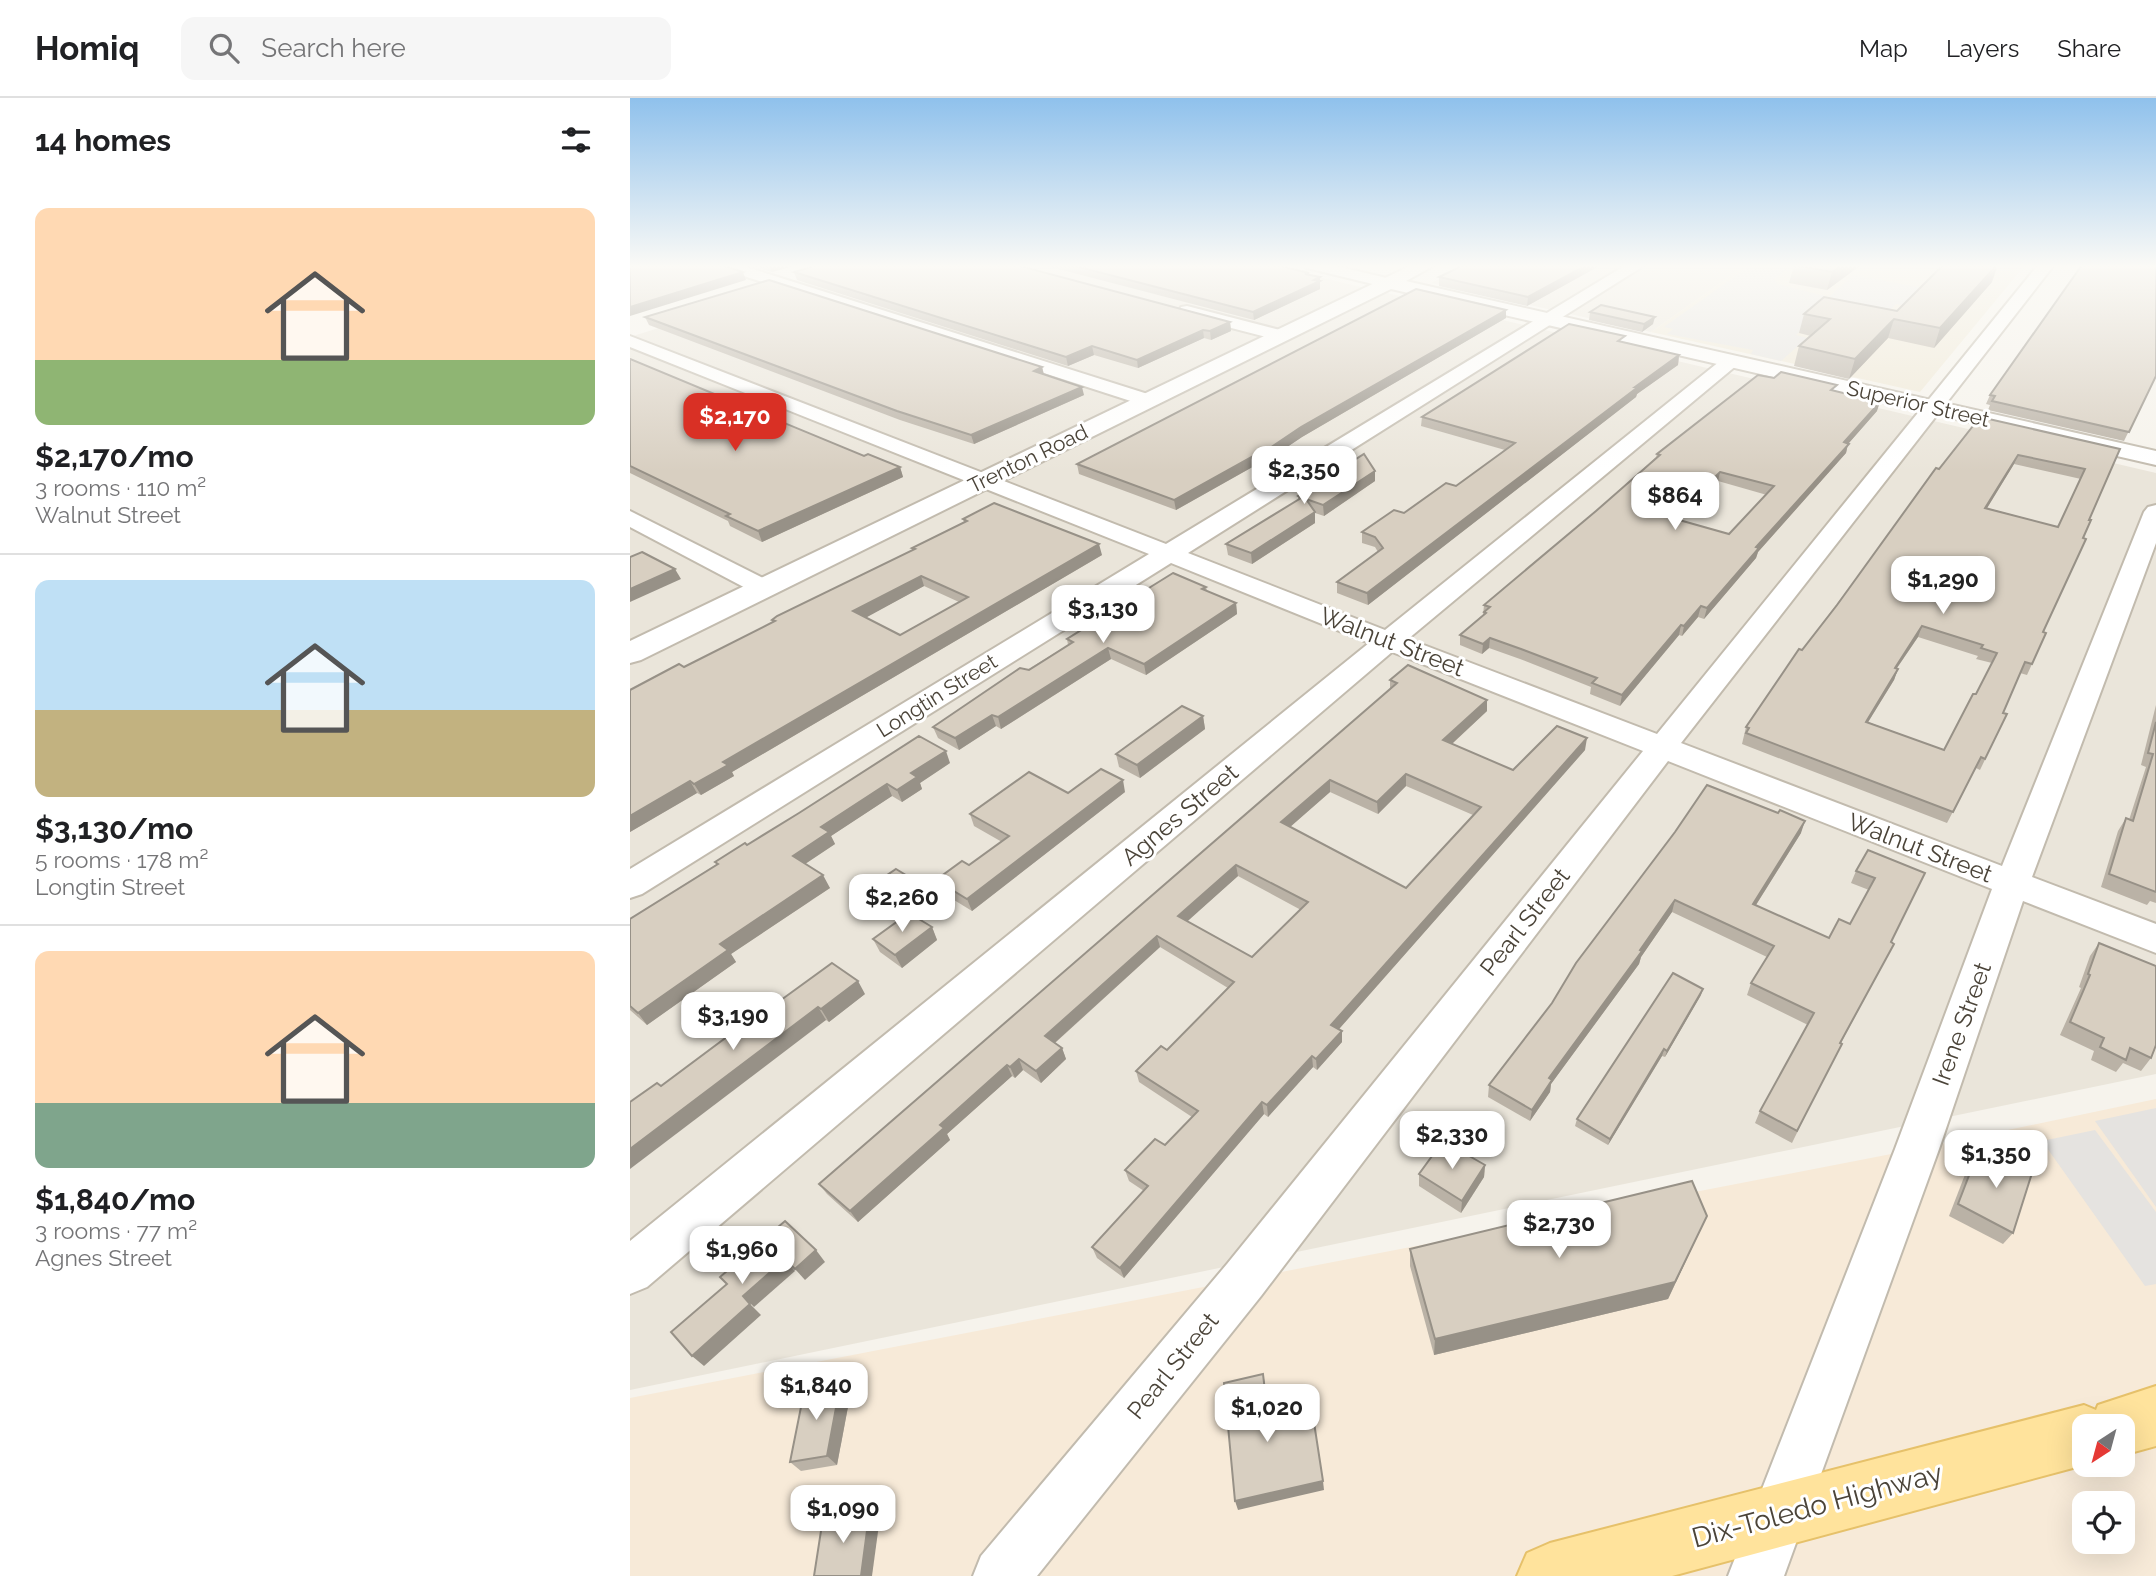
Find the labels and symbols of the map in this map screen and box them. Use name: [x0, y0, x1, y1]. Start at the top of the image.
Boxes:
street label: Superior Street: [1844, 375, 1992, 432]
pin: $2,170: [678, 394, 792, 453]
street label: Trenton Road: [964, 419, 1092, 498]
pin: $2,350: [1247, 446, 1361, 506]
pin: $864: [1634, 472, 1716, 532]
pin: $1,290: [1886, 556, 2000, 616]
pin: $3,130: [1046, 586, 1160, 645]
street label: Walnut Street: [1316, 601, 1469, 682]
street label: Longtin Street: [872, 649, 1002, 743]
street label: Agnes Street: [1116, 758, 1244, 872]
street label: Walnut Street: [1844, 807, 1997, 888]
street label: Pearl Street: [1474, 862, 1576, 981]
pin: $2,260: [845, 874, 959, 934]
street label: Irene Street: [1926, 958, 1997, 1089]
pin: $3,190: [676, 992, 790, 1052]
pin: $2,330: [1395, 1112, 1509, 1171]
pin: $1,350: [1939, 1130, 2053, 1190]
pin: $2,730: [1502, 1200, 1616, 1260]
pin: $1,960: [685, 1226, 799, 1286]
street label: Pearl Street: [1121, 1307, 1224, 1425]
pin: $1,840: [759, 1362, 873, 1422]
pin: $1,020: [1210, 1384, 1324, 1444]
north arrow: [2072, 1414, 2135, 1477]
street label: Dix-Toledo Highway: [1688, 1456, 1946, 1555]
pin: $1,090: [786, 1486, 900, 1545]

